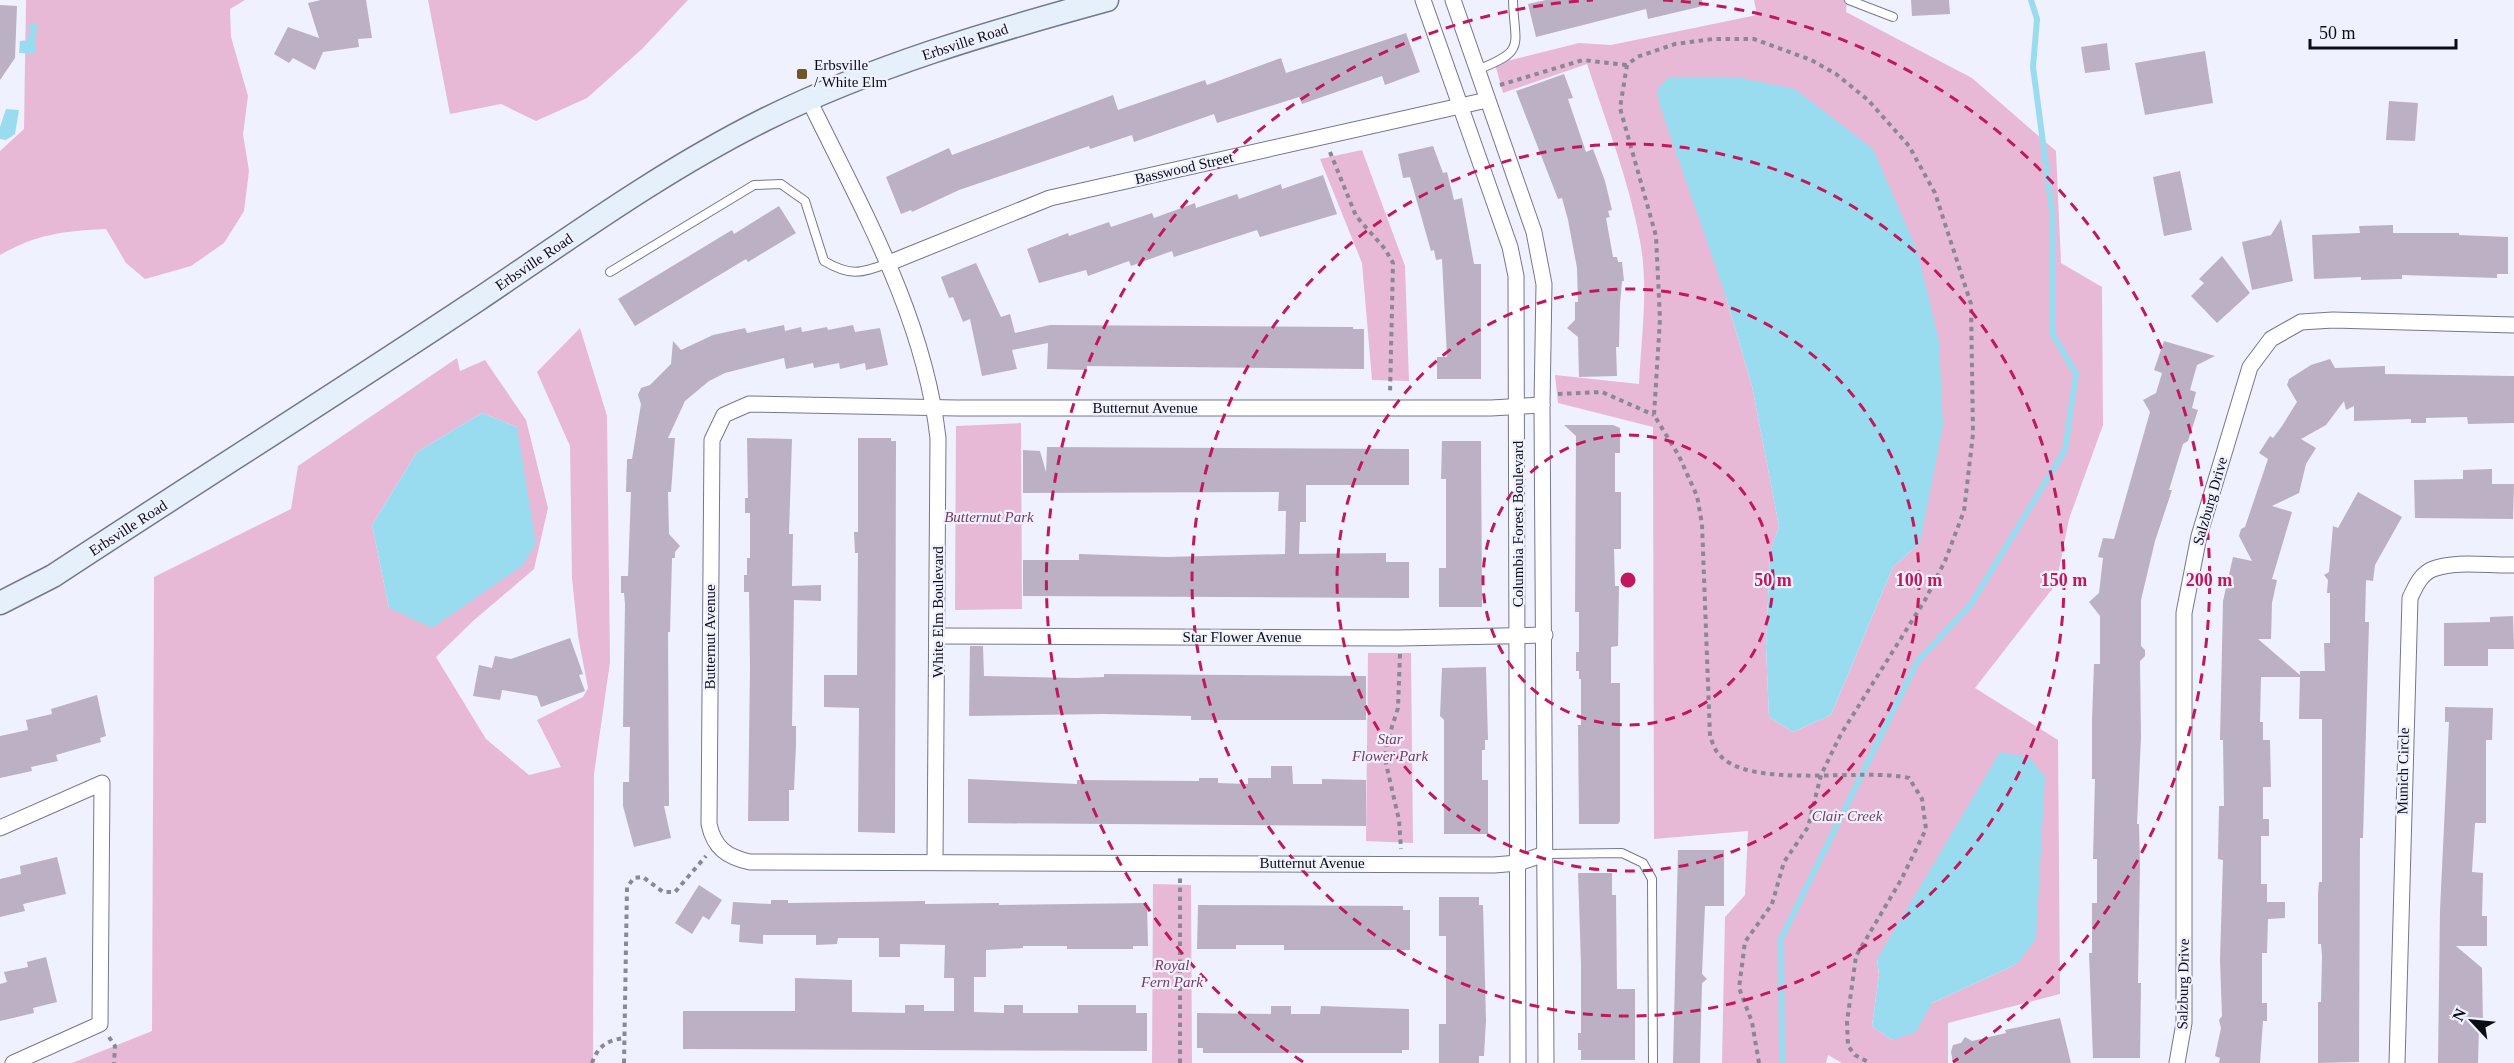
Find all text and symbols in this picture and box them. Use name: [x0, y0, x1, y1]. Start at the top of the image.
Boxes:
scale bar: [2310, 12, 2456, 50]
street label: Erbsville Road: [920, 20, 1011, 63]
text: 50 m: [2319, 23, 2356, 43]
place label: Erbsville / White Elm: [814, 57, 887, 90]
marker: Erbsville / White Elm: [795, 67, 809, 81]
street label: Basswood Street: [1133, 149, 1236, 187]
street label: Erbsville Road: [492, 230, 576, 294]
street label: Butternut Avenue: [1092, 400, 1198, 416]
street label: Columbia Forest Boulevard: [1510, 440, 1526, 607]
street label: Salzburg Drive: [2190, 455, 2230, 547]
street label: Erbsville Road: [86, 497, 170, 559]
park label: Butternut Park: [944, 509, 1034, 525]
street label: White Elm Boulevard: [930, 546, 946, 678]
centre of rings: [1618, 570, 1638, 590]
text: 50 m: [1754, 570, 1792, 590]
text: 100 m: [1896, 570, 1942, 590]
text: 150 m: [2041, 570, 2087, 590]
text: 200 m: [2186, 570, 2232, 590]
street label: Butternut Avenue: [702, 584, 718, 690]
street label: Star Flower Avenue: [1183, 629, 1302, 645]
street label: Munich Circle: [2394, 727, 2412, 815]
park label: Star Flower Park: [1351, 731, 1428, 764]
park label: Clair Creek: [1812, 808, 1883, 824]
street label: Butternut Avenue: [1259, 855, 1365, 871]
street label: Salzburg Drive: [2174, 938, 2192, 1030]
park label: Royal Fern Park: [1140, 957, 1203, 990]
north arrow: [2442, 991, 2502, 1051]
text: N: [2449, 1005, 2469, 1024]

